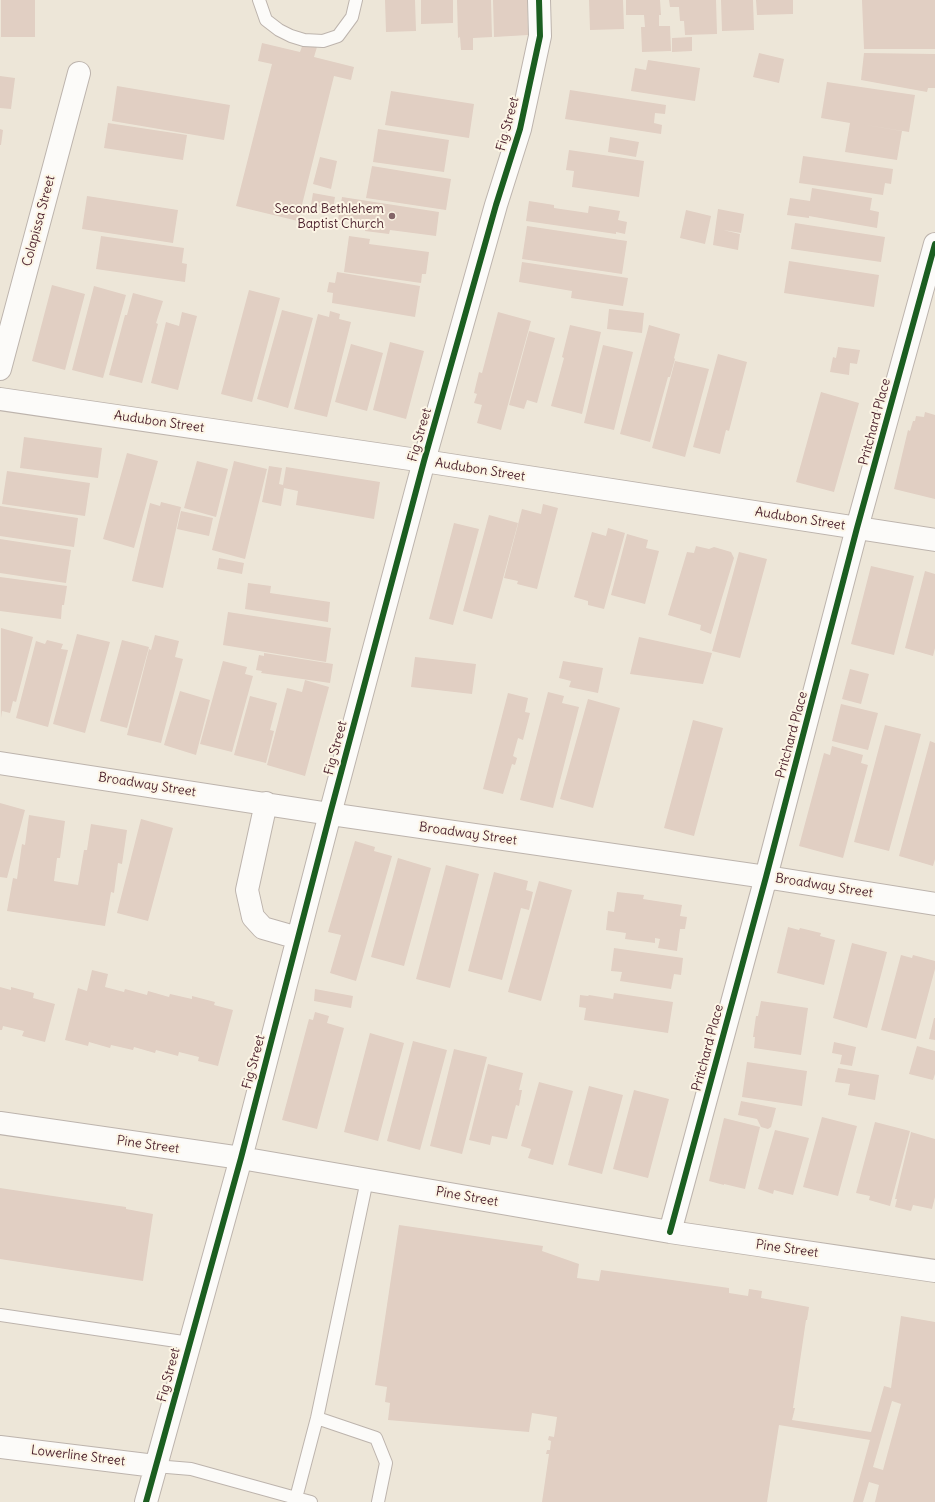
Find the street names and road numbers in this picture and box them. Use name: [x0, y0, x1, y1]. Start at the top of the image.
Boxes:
street label: Fig Street: [493, 95, 523, 153]
street label: Colapissa Street: [19, 174, 59, 268]
street label: Pritchard Place: [856, 377, 894, 467]
street label: Fig Street: [405, 406, 435, 464]
street label: Audubon Street: [113, 408, 205, 436]
street label: Audubon Street: [434, 455, 526, 485]
street label: Audubon Street: [754, 504, 846, 534]
street label: Pritchard Place: [773, 690, 811, 780]
street label: Fig Street: [321, 719, 351, 777]
street label: Broadway Street: [97, 770, 197, 800]
street label: Broadway Street: [418, 819, 518, 849]
street label: Broadway Street: [774, 871, 874, 901]
street label: Pritchard Place: [689, 1003, 727, 1093]
street label: Fig Street: [239, 1033, 269, 1091]
street label: Pine Street: [116, 1133, 180, 1157]
street label: Pine Street: [435, 1184, 499, 1210]
street label: Pine Street: [755, 1237, 819, 1261]
street label: Fig Street: [154, 1346, 184, 1404]
street label: Lowerline Street: [30, 1442, 126, 1470]

